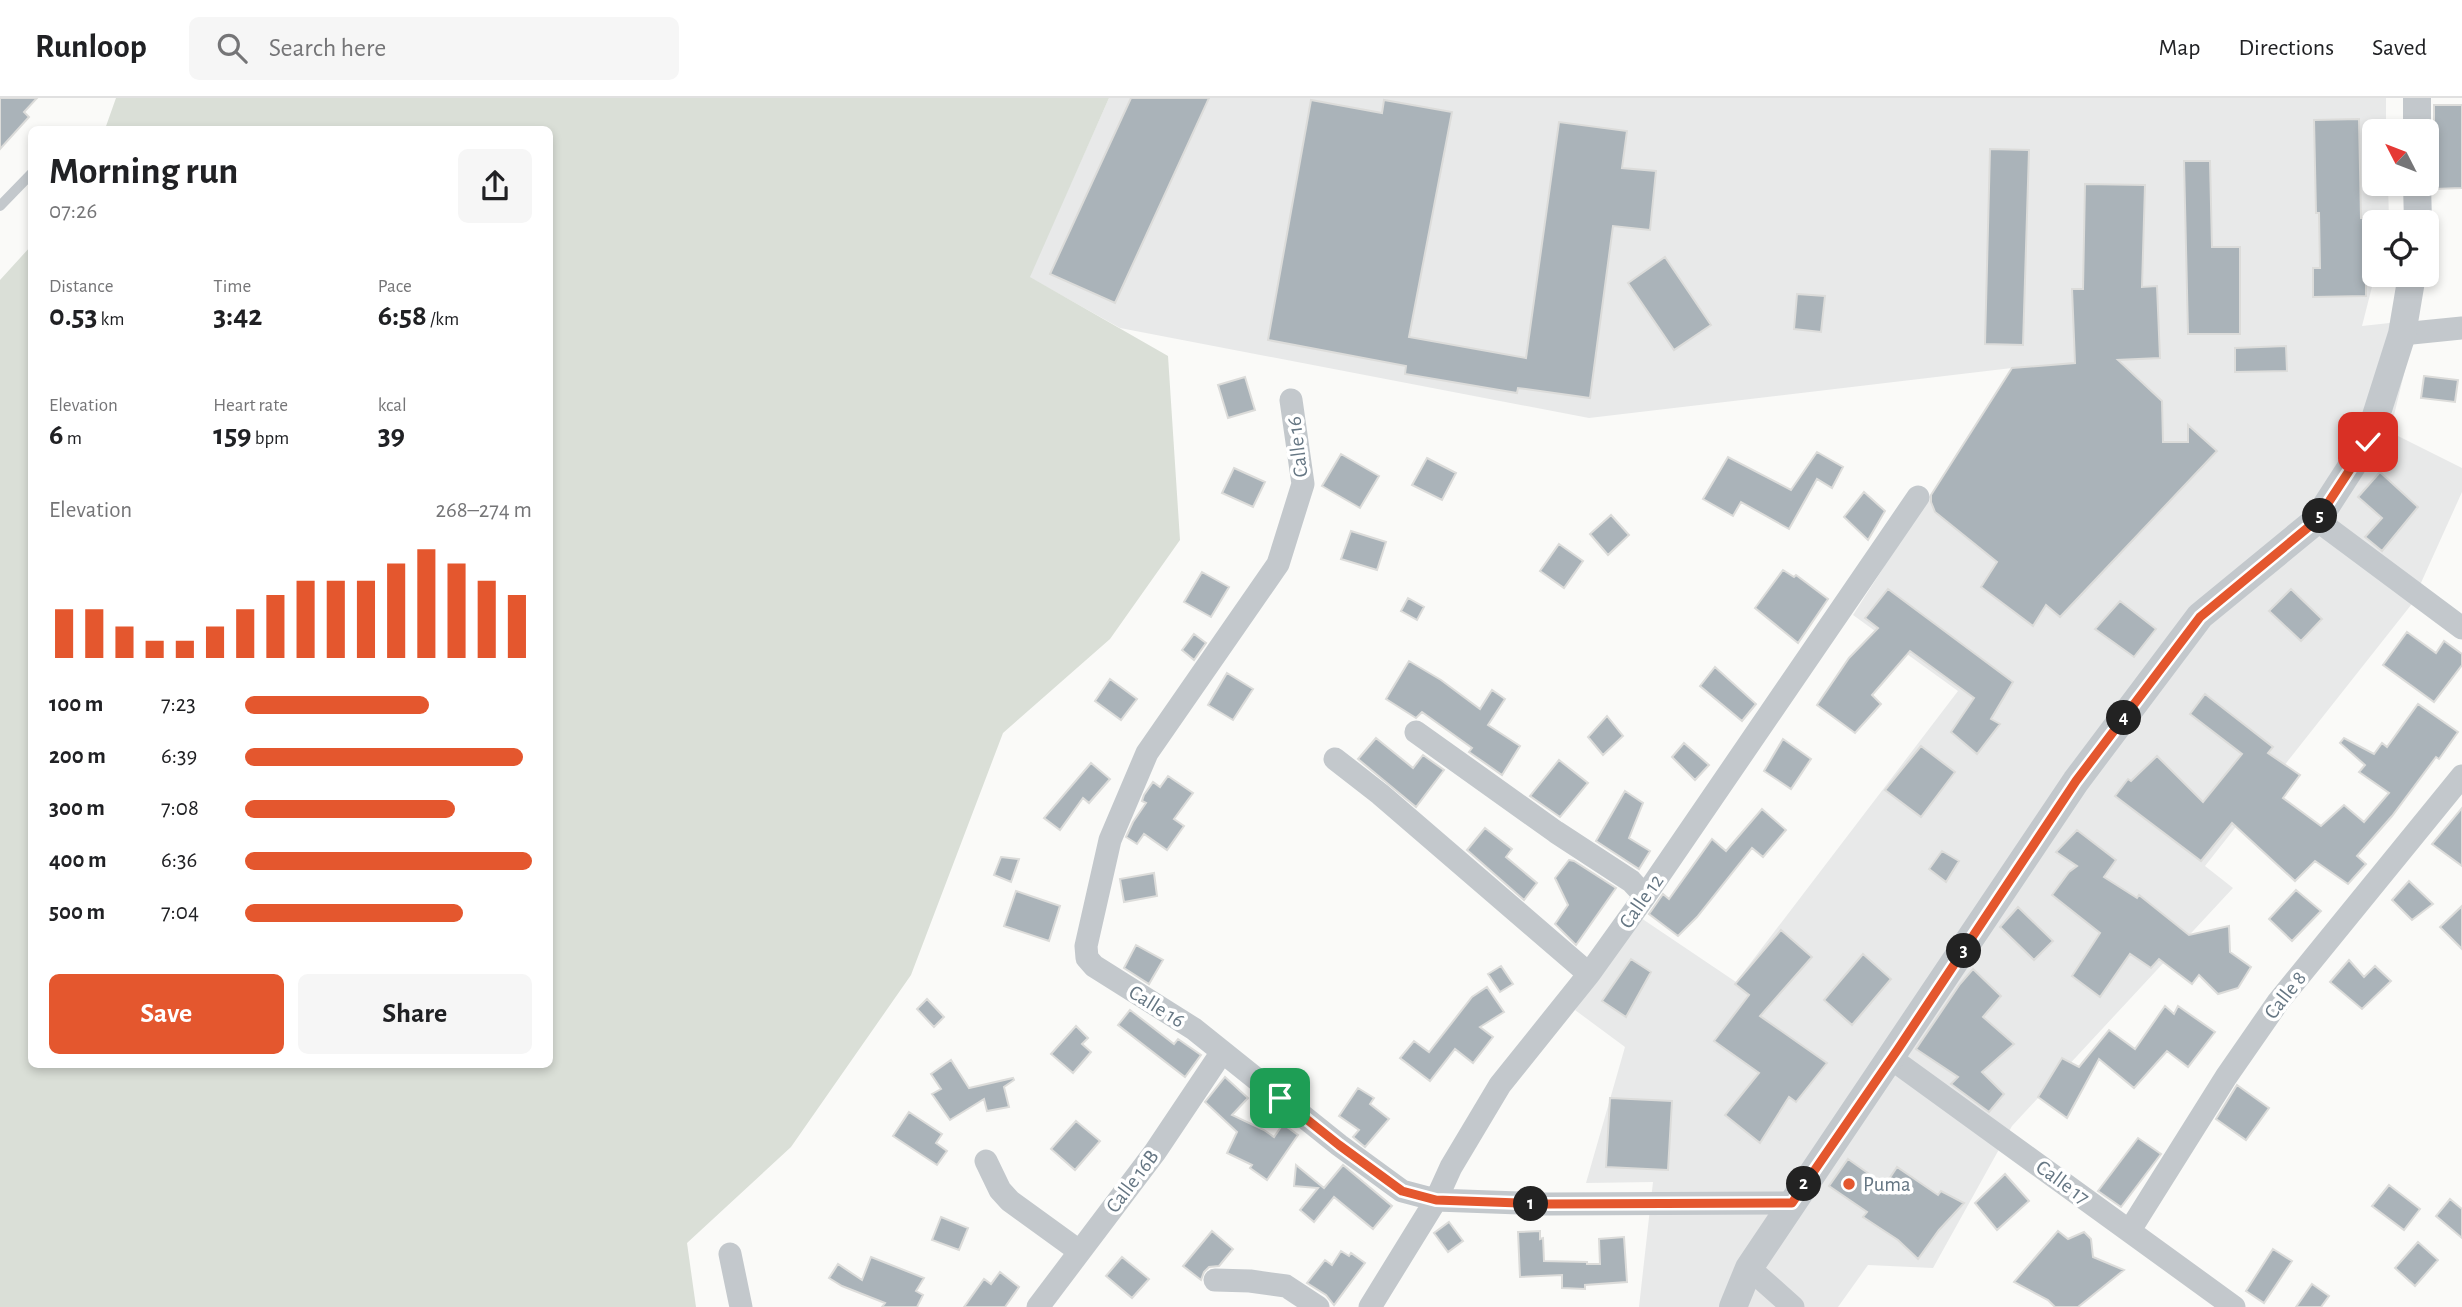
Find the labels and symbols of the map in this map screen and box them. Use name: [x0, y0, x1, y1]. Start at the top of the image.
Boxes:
north arrow: [2362, 119, 2440, 196]
pin: [2338, 412, 2398, 472]
street label: Calle 16: [1283, 415, 1312, 479]
pin: 5: [2302, 498, 2338, 534]
pin: 4: [2106, 700, 2142, 736]
street label: Calle 12: [1615, 870, 1667, 932]
pin: 3: [1946, 934, 1982, 968]
street label: Calle 8: [2260, 968, 2310, 1023]
street label: Calle 16: [1125, 981, 1188, 1032]
pin: [1250, 1068, 1310, 1128]
street label: Calle 16B: [1102, 1146, 1163, 1217]
street label: Calle 17: [2032, 1156, 2093, 1209]
pin: 2: [1786, 1166, 1822, 1202]
place label: Puma: [1863, 1174, 1911, 1195]
marker: Puma: [1841, 1176, 1857, 1192]
pin: 1: [1514, 1186, 1548, 1222]

